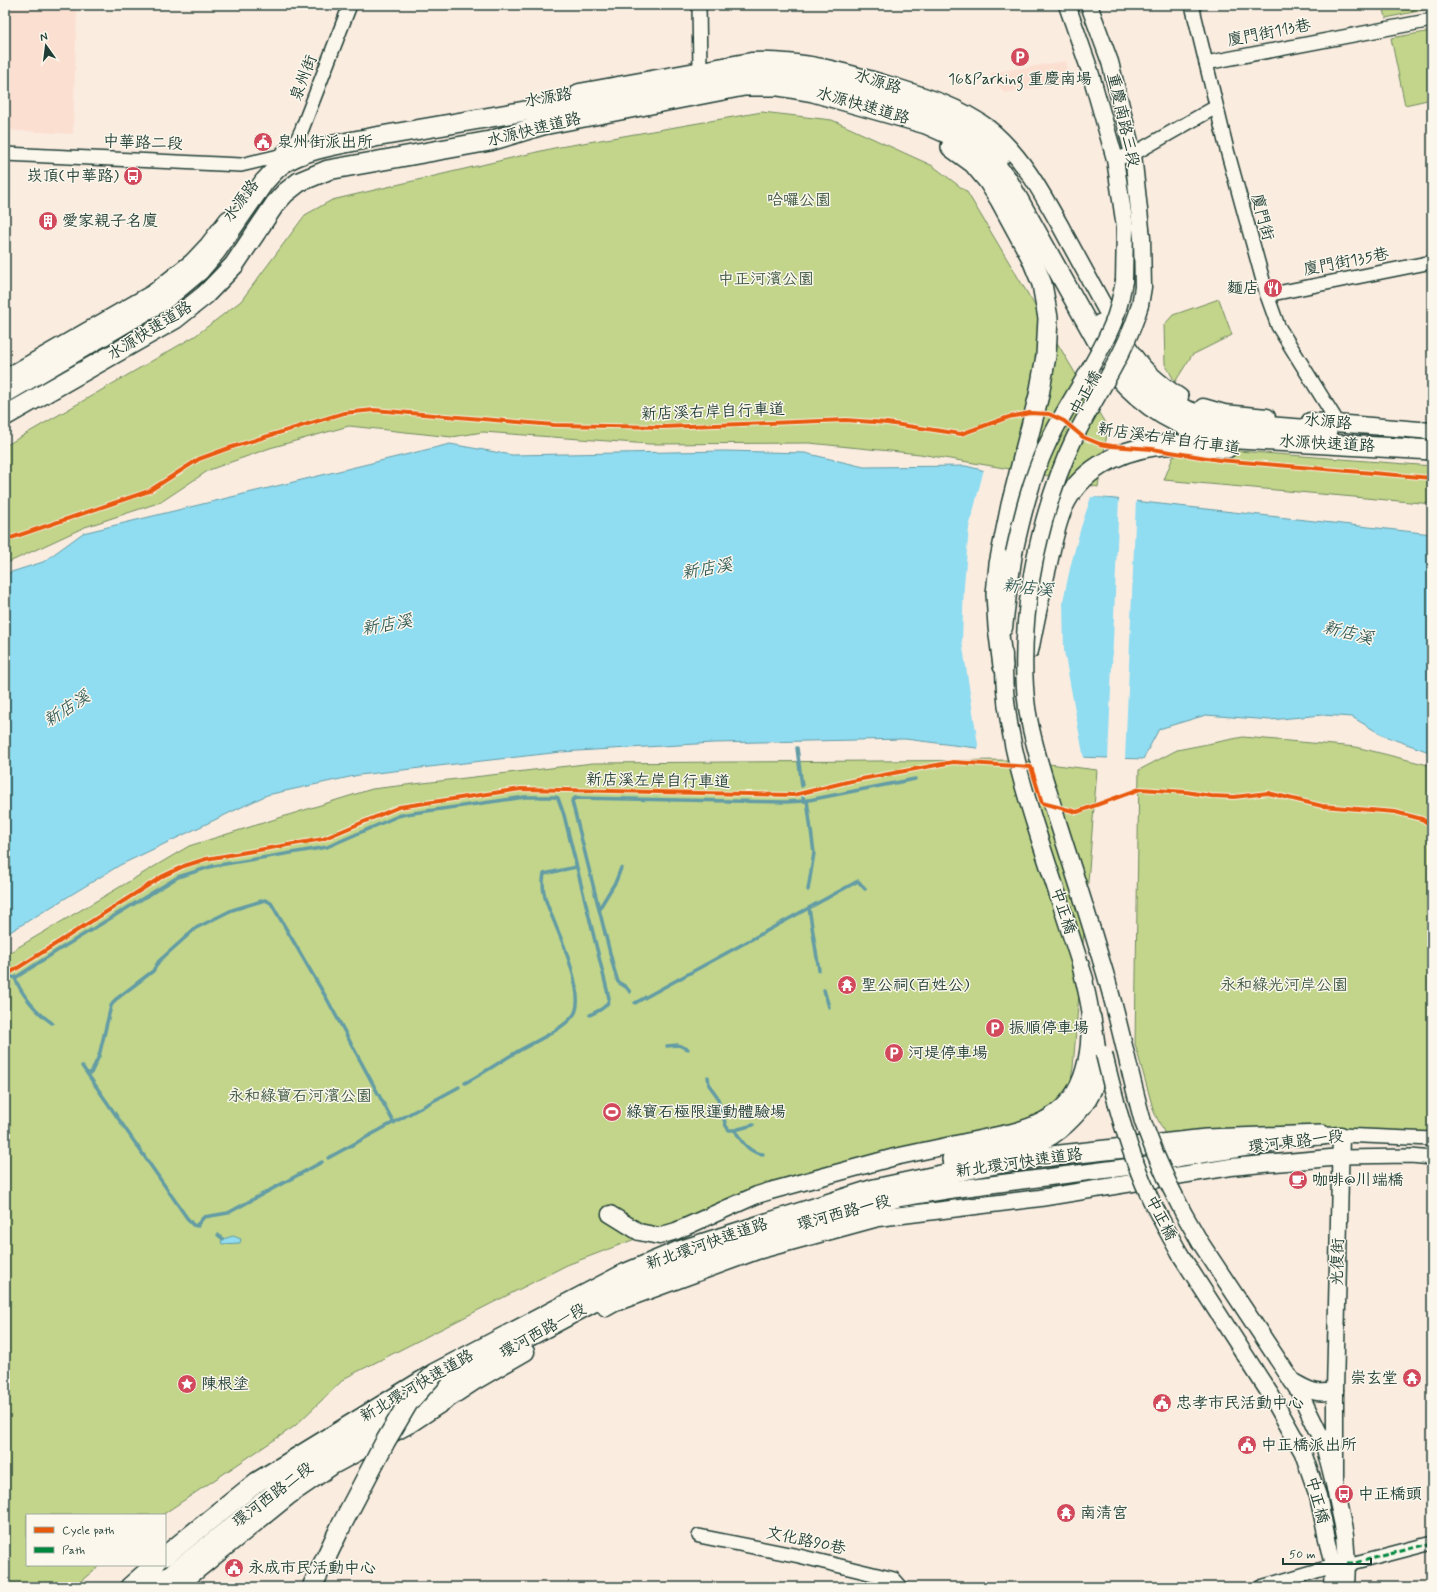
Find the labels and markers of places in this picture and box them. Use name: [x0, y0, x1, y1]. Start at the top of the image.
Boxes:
parking icon: 168Parking 重慶南場: [1009, 46, 1031, 68]
place label: 168Parking 重慶南場: [948, 69, 1092, 91]
public building icon: 泉州街派出所: [252, 131, 274, 153]
place label: 泉州街派出所: [277, 132, 373, 153]
bus stop icon: 崁頂(中華路): [122, 165, 144, 187]
place label: 崁頂(中華路): [26, 166, 119, 187]
building icon: 愛家親子名廈: [37, 210, 59, 232]
place label: 愛家親子名廈: [62, 211, 158, 232]
restaurant icon: 麵店: [1262, 277, 1284, 299]
place label: 麵店: [1227, 278, 1259, 299]
temple icon: 聖公祠(百姓公): [836, 974, 858, 996]
place label: 聖公祠(百姓公): [861, 975, 970, 996]
parking icon: 振順停車場: [984, 1017, 1006, 1039]
place label: 振順停車場: [1009, 1018, 1089, 1039]
parking icon: 河堤停車場: [883, 1042, 905, 1064]
place label: 河堤停車場: [908, 1043, 988, 1064]
sports icon: 綠寶石極限運動體驗場: [601, 1101, 623, 1123]
place label: 綠寶石極限運動體驗場: [626, 1102, 786, 1123]
cafe icon: 咖啡@川端橋: [1287, 1169, 1309, 1191]
place label: 咖啡@川端橋: [1312, 1170, 1404, 1191]
temple icon: 崇玄堂: [1401, 1367, 1423, 1389]
place label: 崇玄堂: [1350, 1368, 1398, 1389]
place icon: 陳根塗: [176, 1373, 198, 1395]
place label: 陳根塗: [201, 1374, 249, 1395]
public building icon: 忠孝市民活動中心: [1151, 1392, 1173, 1414]
place label: 忠孝市民活動中心: [1176, 1393, 1304, 1414]
public building icon: 中正橋派出所: [1236, 1434, 1258, 1456]
place label: 中正橋派出所: [1261, 1435, 1357, 1456]
bus stop icon: 中正橋頭: [1333, 1483, 1355, 1505]
place label: 中正橋頭: [1358, 1484, 1422, 1505]
temple icon: 南清宮: [1055, 1502, 1077, 1524]
place label: 南清宮: [1080, 1503, 1128, 1524]
public building icon: 永成市民活動中心: [223, 1557, 245, 1579]
place label: 永成市民活動中心: [248, 1558, 376, 1579]

